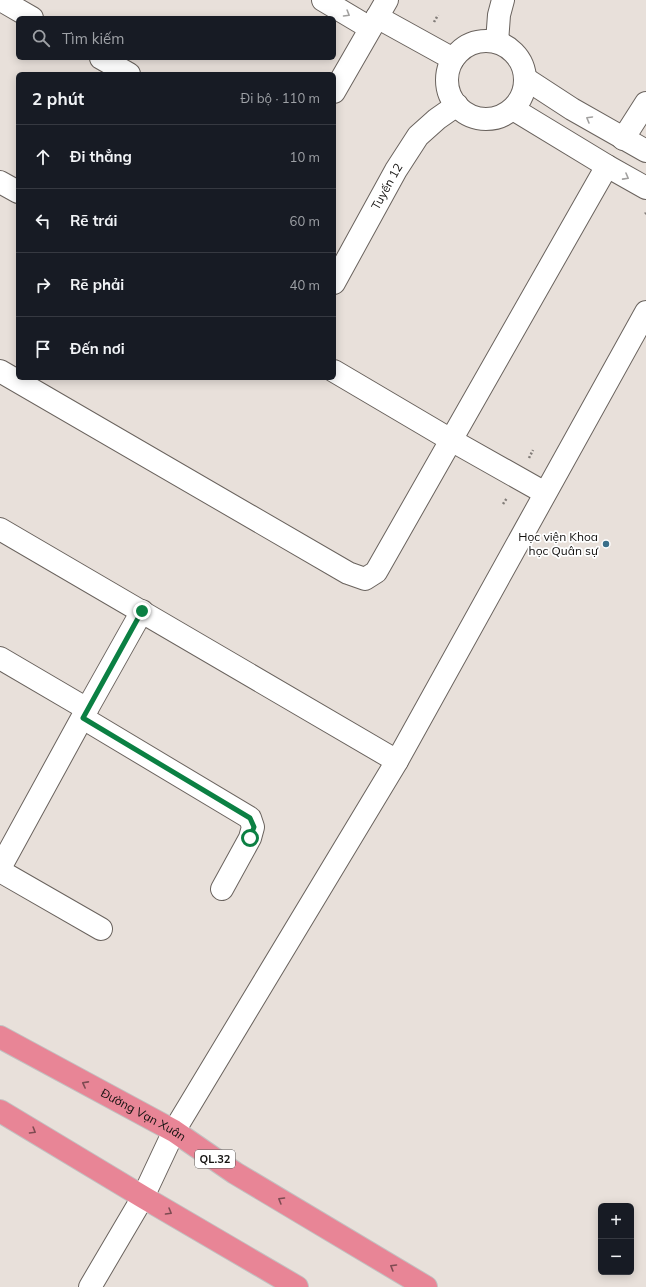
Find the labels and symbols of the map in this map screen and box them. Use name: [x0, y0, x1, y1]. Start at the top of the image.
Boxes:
one-way arrow: [343, 10, 350, 17]
one-way arrow: [586, 116, 593, 123]
street label: Tuyến 12: [368, 160, 405, 212]
one-way arrow: [622, 172, 629, 179]
place label: Học viện Khoa học Quân sự: [518, 529, 599, 558]
marker: Học viện Khoa học Quân sự: [601, 539, 611, 549]
route end: [133, 602, 151, 620]
route start: [241, 829, 259, 847]
one-way arrow: [82, 1081, 90, 1088]
street label: Đường Vạn Xuân: [98, 1085, 189, 1144]
one-way arrow: [29, 1126, 36, 1134]
road number: QL.32: [195, 1150, 235, 1168]
one-way arrow: [278, 1198, 285, 1205]
one-way arrow: [165, 1208, 172, 1215]
one-way arrow: [390, 1264, 397, 1272]

